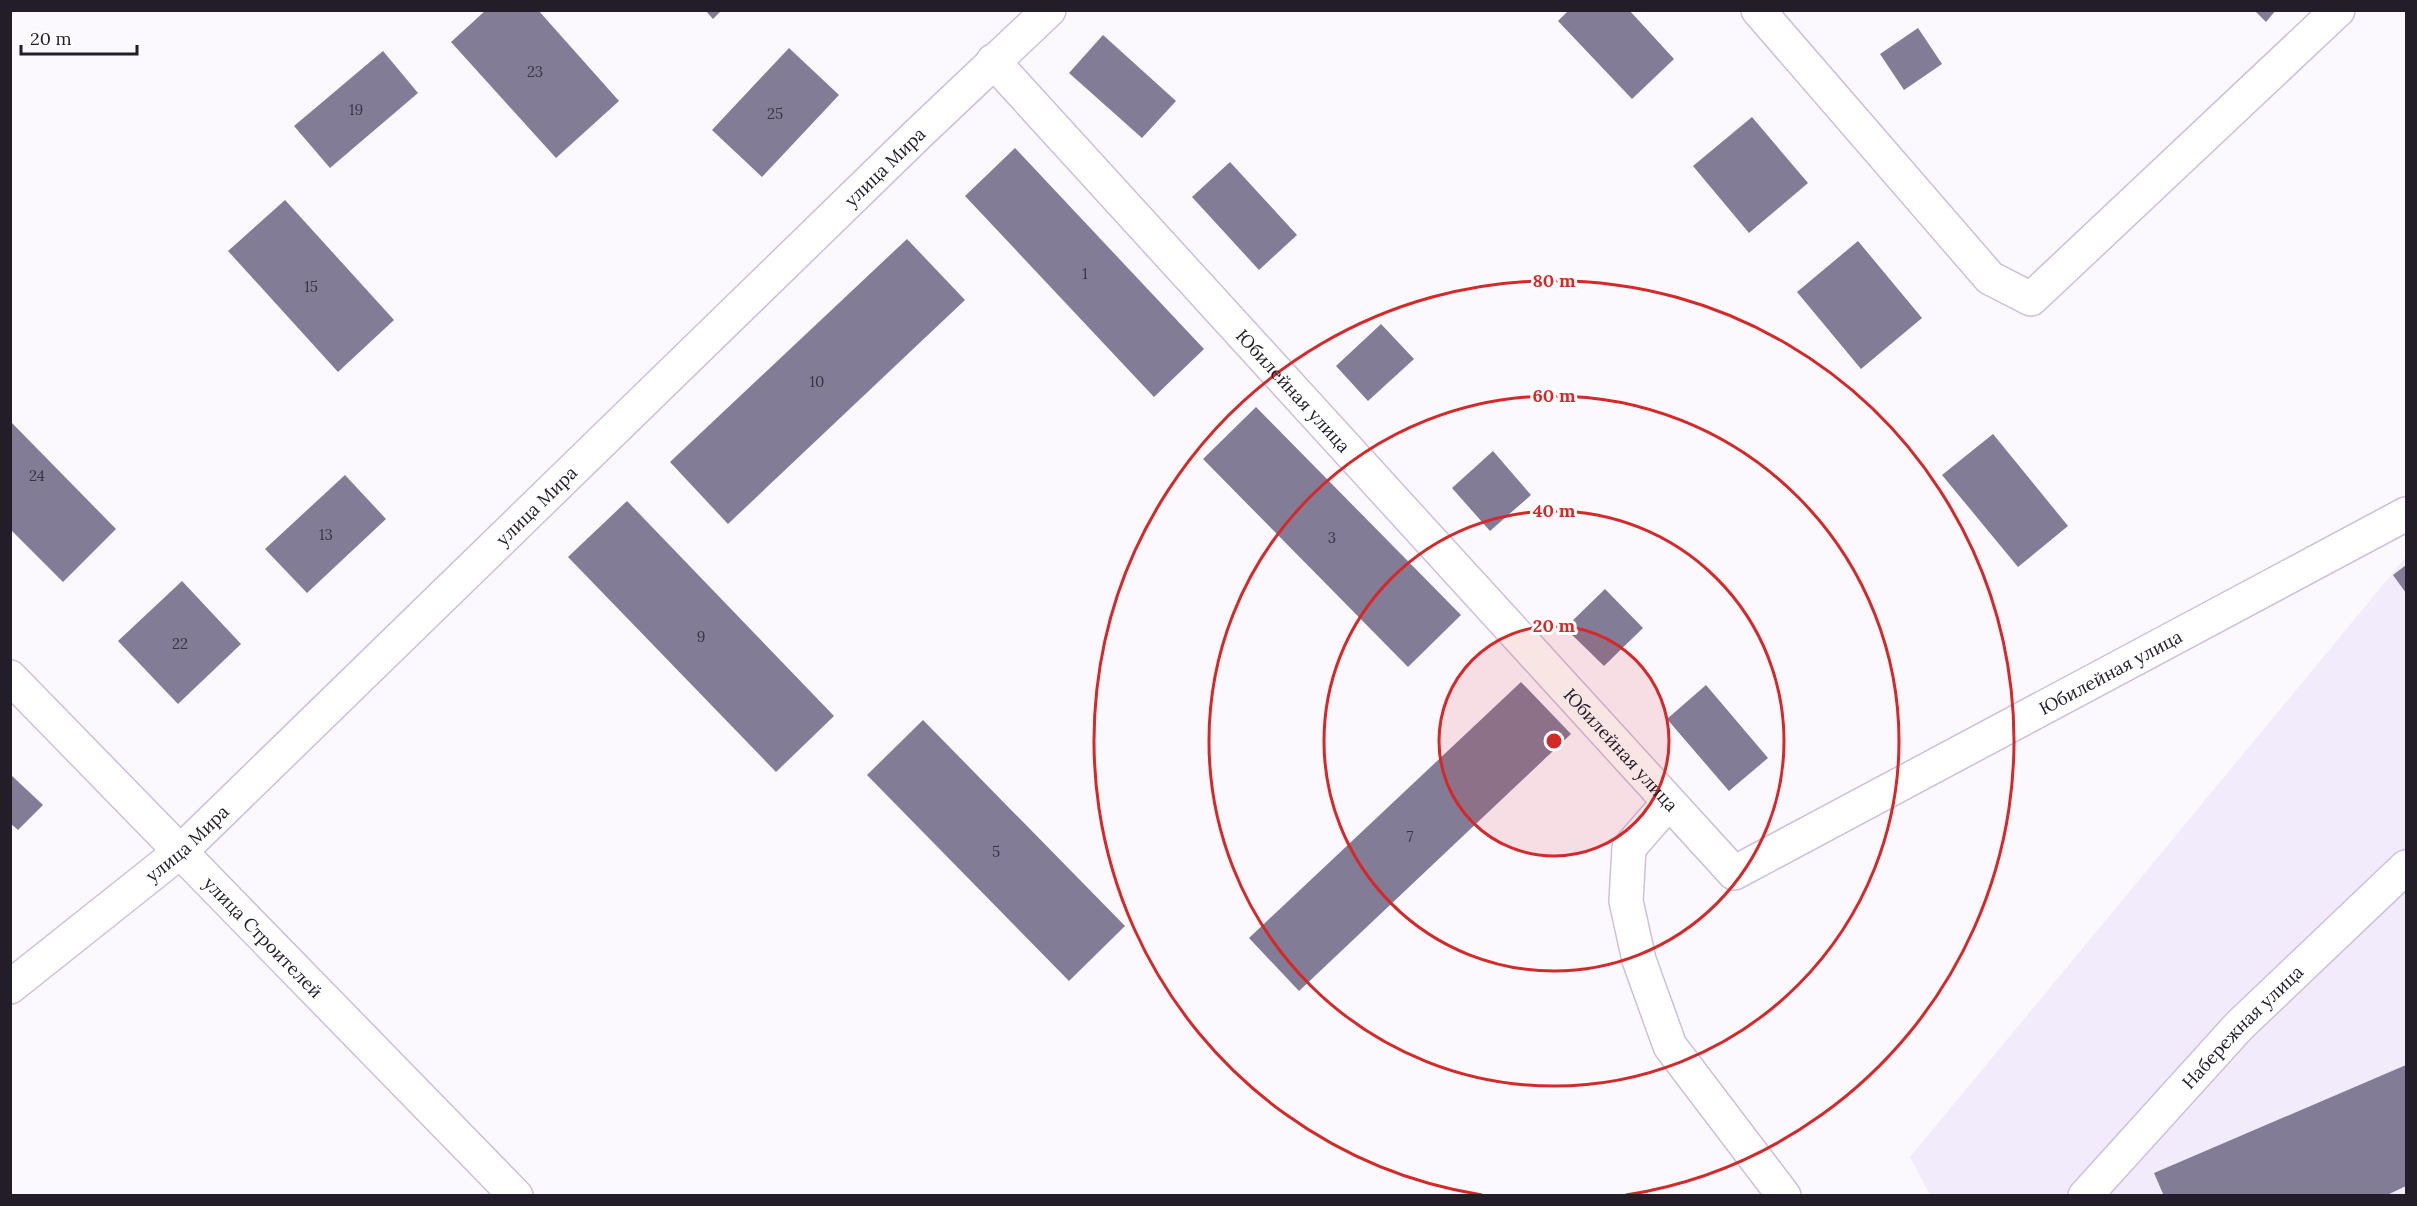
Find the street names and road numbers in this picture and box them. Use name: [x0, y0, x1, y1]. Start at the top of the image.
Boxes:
street label: улица Мира: [839, 122, 930, 211]
street label: Юбилейная улица: [1232, 324, 1356, 457]
street label: улица Мира: [491, 461, 582, 550]
street label: Юбилейная улица: [2035, 624, 2186, 720]
street label: Юбилейная улица: [1559, 683, 1683, 816]
street label: улица Мира: [140, 800, 233, 887]
street label: улица Строителей: [199, 871, 328, 1003]
street label: Набережная улица: [2176, 960, 2308, 1093]

